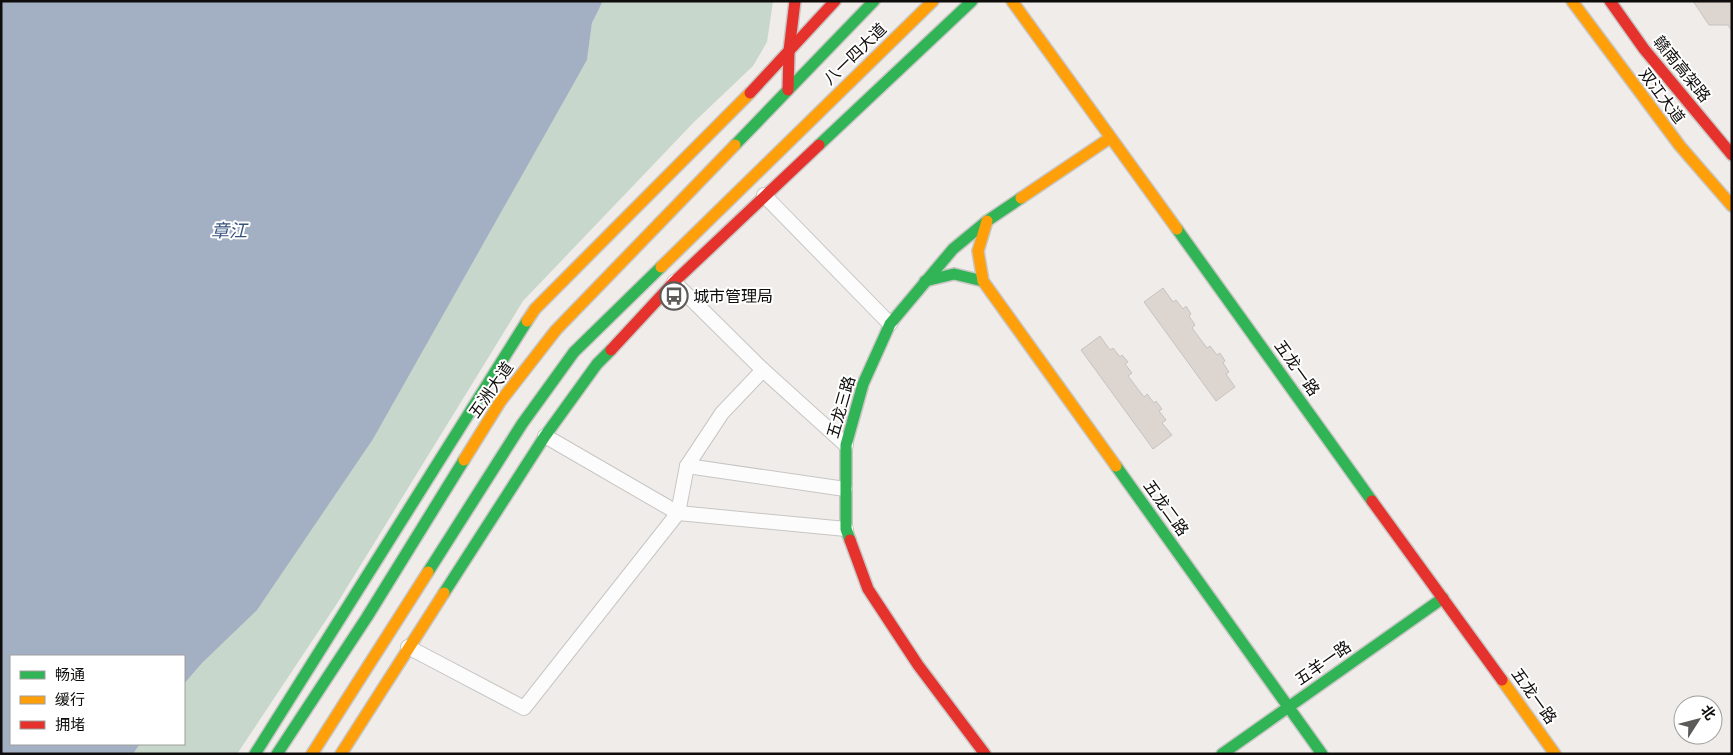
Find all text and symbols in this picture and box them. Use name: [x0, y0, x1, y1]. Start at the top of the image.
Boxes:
street label: 八一四大道: [820, 19, 890, 89]
street label: 赣南高架路: [1649, 32, 1715, 106]
street label: 双江大道: [1635, 65, 1689, 127]
water label: 章江: [211, 220, 249, 241]
bus stop icon: 城市管理局: [659, 281, 689, 311]
place label: 城市管理局: [693, 287, 773, 306]
street label: 五龙一路: [1271, 337, 1323, 399]
street label: 五洲大道: [465, 358, 517, 422]
street label: 五龙三路: [823, 374, 859, 440]
street label: 五龙二路: [1140, 477, 1192, 539]
street label: 五羊一路: [1291, 637, 1355, 689]
legend: [10, 655, 185, 745]
street label: 五龙一路: [1508, 665, 1560, 727]
text: 畅通: [55, 666, 85, 684]
text: 缓行: [55, 691, 85, 709]
north arrow: [1673, 695, 1723, 745]
text: 北: [1698, 702, 1719, 723]
text: 拥堵: [55, 716, 85, 734]

